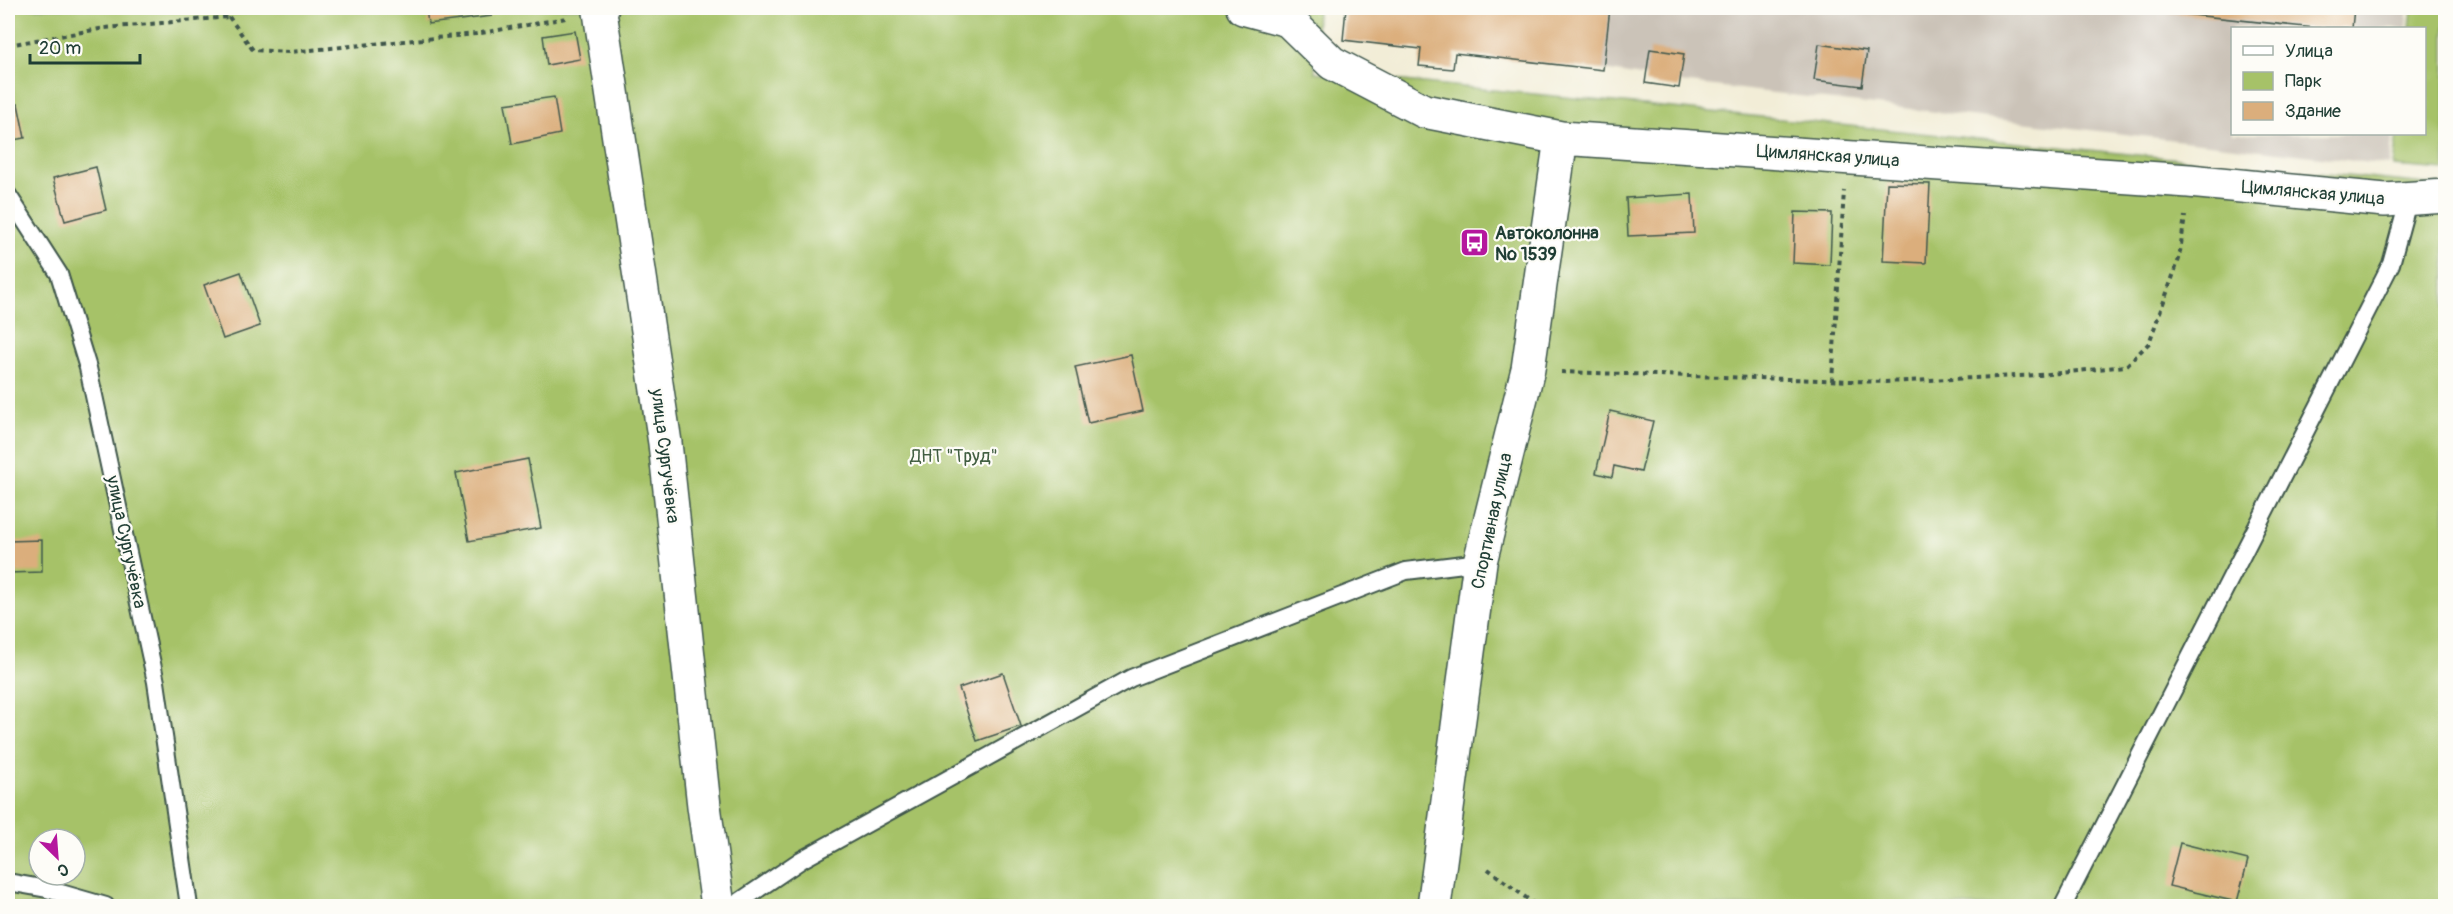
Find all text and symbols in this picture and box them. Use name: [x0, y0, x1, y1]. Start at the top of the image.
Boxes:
scale bar: [30, 27, 140, 65]
legend: [2231, 27, 2426, 135]
text: 20 m: [39, 37, 81, 60]
text: Улица: [2285, 40, 2333, 63]
text: Парк: [2285, 70, 2322, 93]
text: Здание: [2285, 100, 2341, 123]
street label: Цимлянская улица: [1756, 140, 1900, 172]
street label: Цимлянская улица: [2240, 175, 2386, 211]
place label: Автоколонна № 1539: [1495, 222, 1599, 266]
bus stop icon: Автоколонна № 1539: [1458, 227, 1490, 259]
street label: улица Сургучёвка: [645, 387, 685, 524]
park label: ДНТ "Труд": [909, 445, 998, 468]
street label: Спортивная улица: [1466, 451, 1518, 591]
street label: улица Сургучёвка: [100, 473, 151, 611]
north arrow: [27, 827, 87, 887]
text: С: [54, 859, 72, 881]

